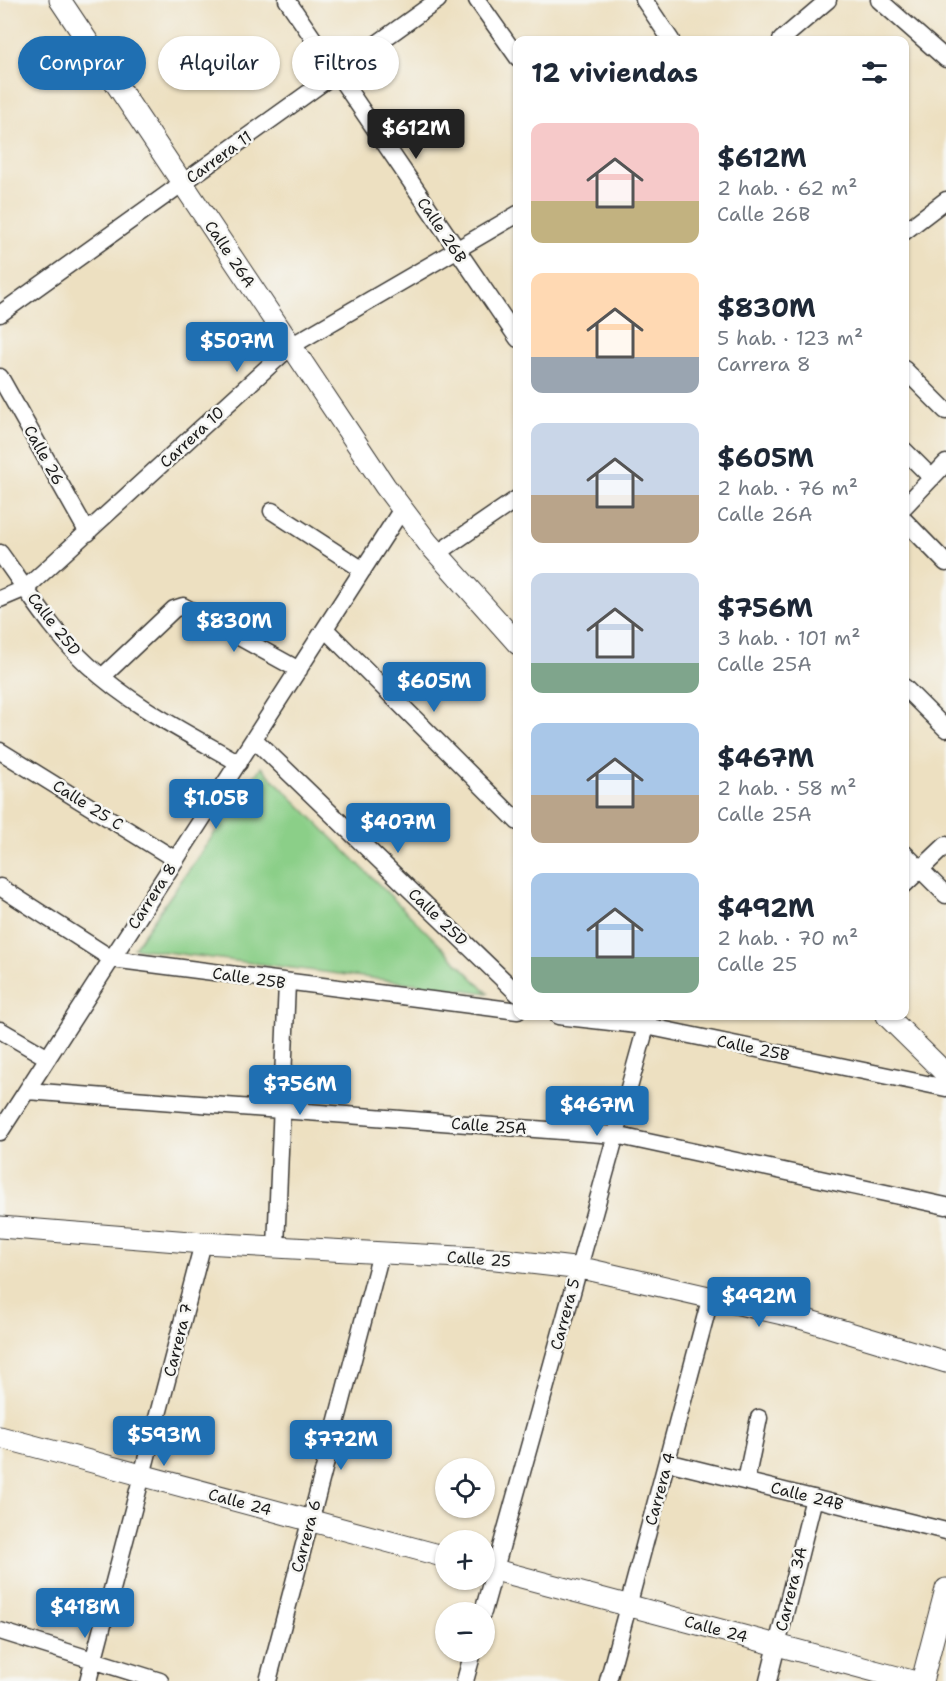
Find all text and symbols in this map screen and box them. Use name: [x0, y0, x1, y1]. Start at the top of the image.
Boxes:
chip: Comprar: [18, 36, 146, 90]
chip: Alquilar: [158, 36, 280, 90]
chip: Filtros: [292, 36, 399, 90]
text: 12 viviendas: [531, 55, 698, 90]
icon: filters: [858, 56, 891, 89]
pin: $612M: [374, 109, 458, 160]
text: $612M: [381, 115, 451, 141]
street label: Carrera 11: [182, 126, 256, 188]
text: $612M: [717, 140, 807, 175]
icon: home: [579, 147, 651, 219]
text: 2 hab. · 62 m²: [717, 175, 858, 201]
street label: Calle 26B: [412, 193, 472, 267]
text: Calle 26B: [717, 201, 810, 227]
street label: Calle 26A: [200, 216, 260, 292]
text: $830M: [717, 290, 816, 325]
icon: home: [579, 297, 651, 369]
pin: $507M: [195, 322, 279, 373]
text: 5 hab. · 123 m²: [717, 325, 863, 351]
text: $507M: [200, 328, 274, 354]
text: Carrera 8: [717, 351, 811, 377]
street label: Carrera 10: [155, 402, 229, 472]
street label: Calle 26: [19, 421, 69, 489]
text: $605M: [717, 440, 814, 475]
icon: home: [579, 447, 651, 519]
text: 2 hab. · 76 m²: [717, 475, 858, 501]
text: Calle 26A: [717, 501, 813, 527]
street label: Calle 25D: [23, 588, 85, 660]
text: $756M: [717, 590, 813, 625]
icon: home: [579, 597, 651, 669]
pin: $830M: [192, 602, 276, 653]
text: $830M: [196, 608, 272, 634]
text: 3 hab. · 101 m²: [717, 625, 860, 651]
text: Calle 25A: [717, 651, 812, 677]
pin: $605M: [392, 662, 476, 713]
text: $605M: [397, 668, 471, 694]
text: $467M: [717, 740, 814, 775]
icon: home: [579, 747, 651, 819]
street label: Calle 25 C: [49, 775, 127, 835]
text: 2 hab. · 58 m²: [717, 775, 857, 801]
pin: $1.05B: [167, 779, 265, 830]
text: $1.05B: [183, 785, 249, 811]
text: Calle 25A: [717, 801, 812, 827]
pin: $407M: [356, 803, 440, 854]
text: $407M: [360, 809, 436, 835]
street label: Carrera 8: [123, 859, 181, 933]
street label: Calle 25D: [404, 883, 472, 951]
text: $492M: [717, 890, 815, 925]
icon: home: [579, 897, 651, 969]
text: 2 hab. · 70 m²: [717, 925, 858, 951]
text: Calle 25: [717, 951, 797, 977]
street label: Calle 25B: [211, 962, 287, 994]
street label: Calle 25B: [715, 1030, 791, 1066]
pin: $756M: [258, 1065, 342, 1116]
text: $756M: [263, 1071, 337, 1097]
pin: $467M: [555, 1086, 639, 1137]
text: $467M: [560, 1092, 634, 1118]
street label: Calle 25A: [450, 1113, 528, 1139]
street label: Calle 25: [446, 1246, 512, 1272]
street label: Carrera 5: [545, 1276, 585, 1352]
pin: $492M: [717, 1277, 801, 1328]
text: $492M: [721, 1283, 797, 1309]
street label: Carrera 7: [159, 1301, 197, 1379]
pin: $593M: [122, 1416, 206, 1467]
pin: $772M: [299, 1420, 383, 1471]
text: $593M: [127, 1422, 201, 1448]
text: $772M: [304, 1426, 378, 1452]
street label: Carrera 4: [640, 1450, 680, 1528]
map controls: [435, 1458, 495, 1662]
button: locate: [435, 1458, 495, 1518]
street label: Calle 24B: [768, 1477, 846, 1515]
street label: Calle 24: [206, 1483, 274, 1521]
street label: Carrera 6: [286, 1497, 326, 1575]
button: +: [435, 1530, 495, 1590]
street label: Carrera 3A: [770, 1545, 812, 1633]
pin: $418M: [43, 1588, 127, 1639]
text: $418M: [50, 1594, 120, 1620]
button: −: [435, 1602, 495, 1662]
street label: Calle 24: [682, 1610, 750, 1648]

